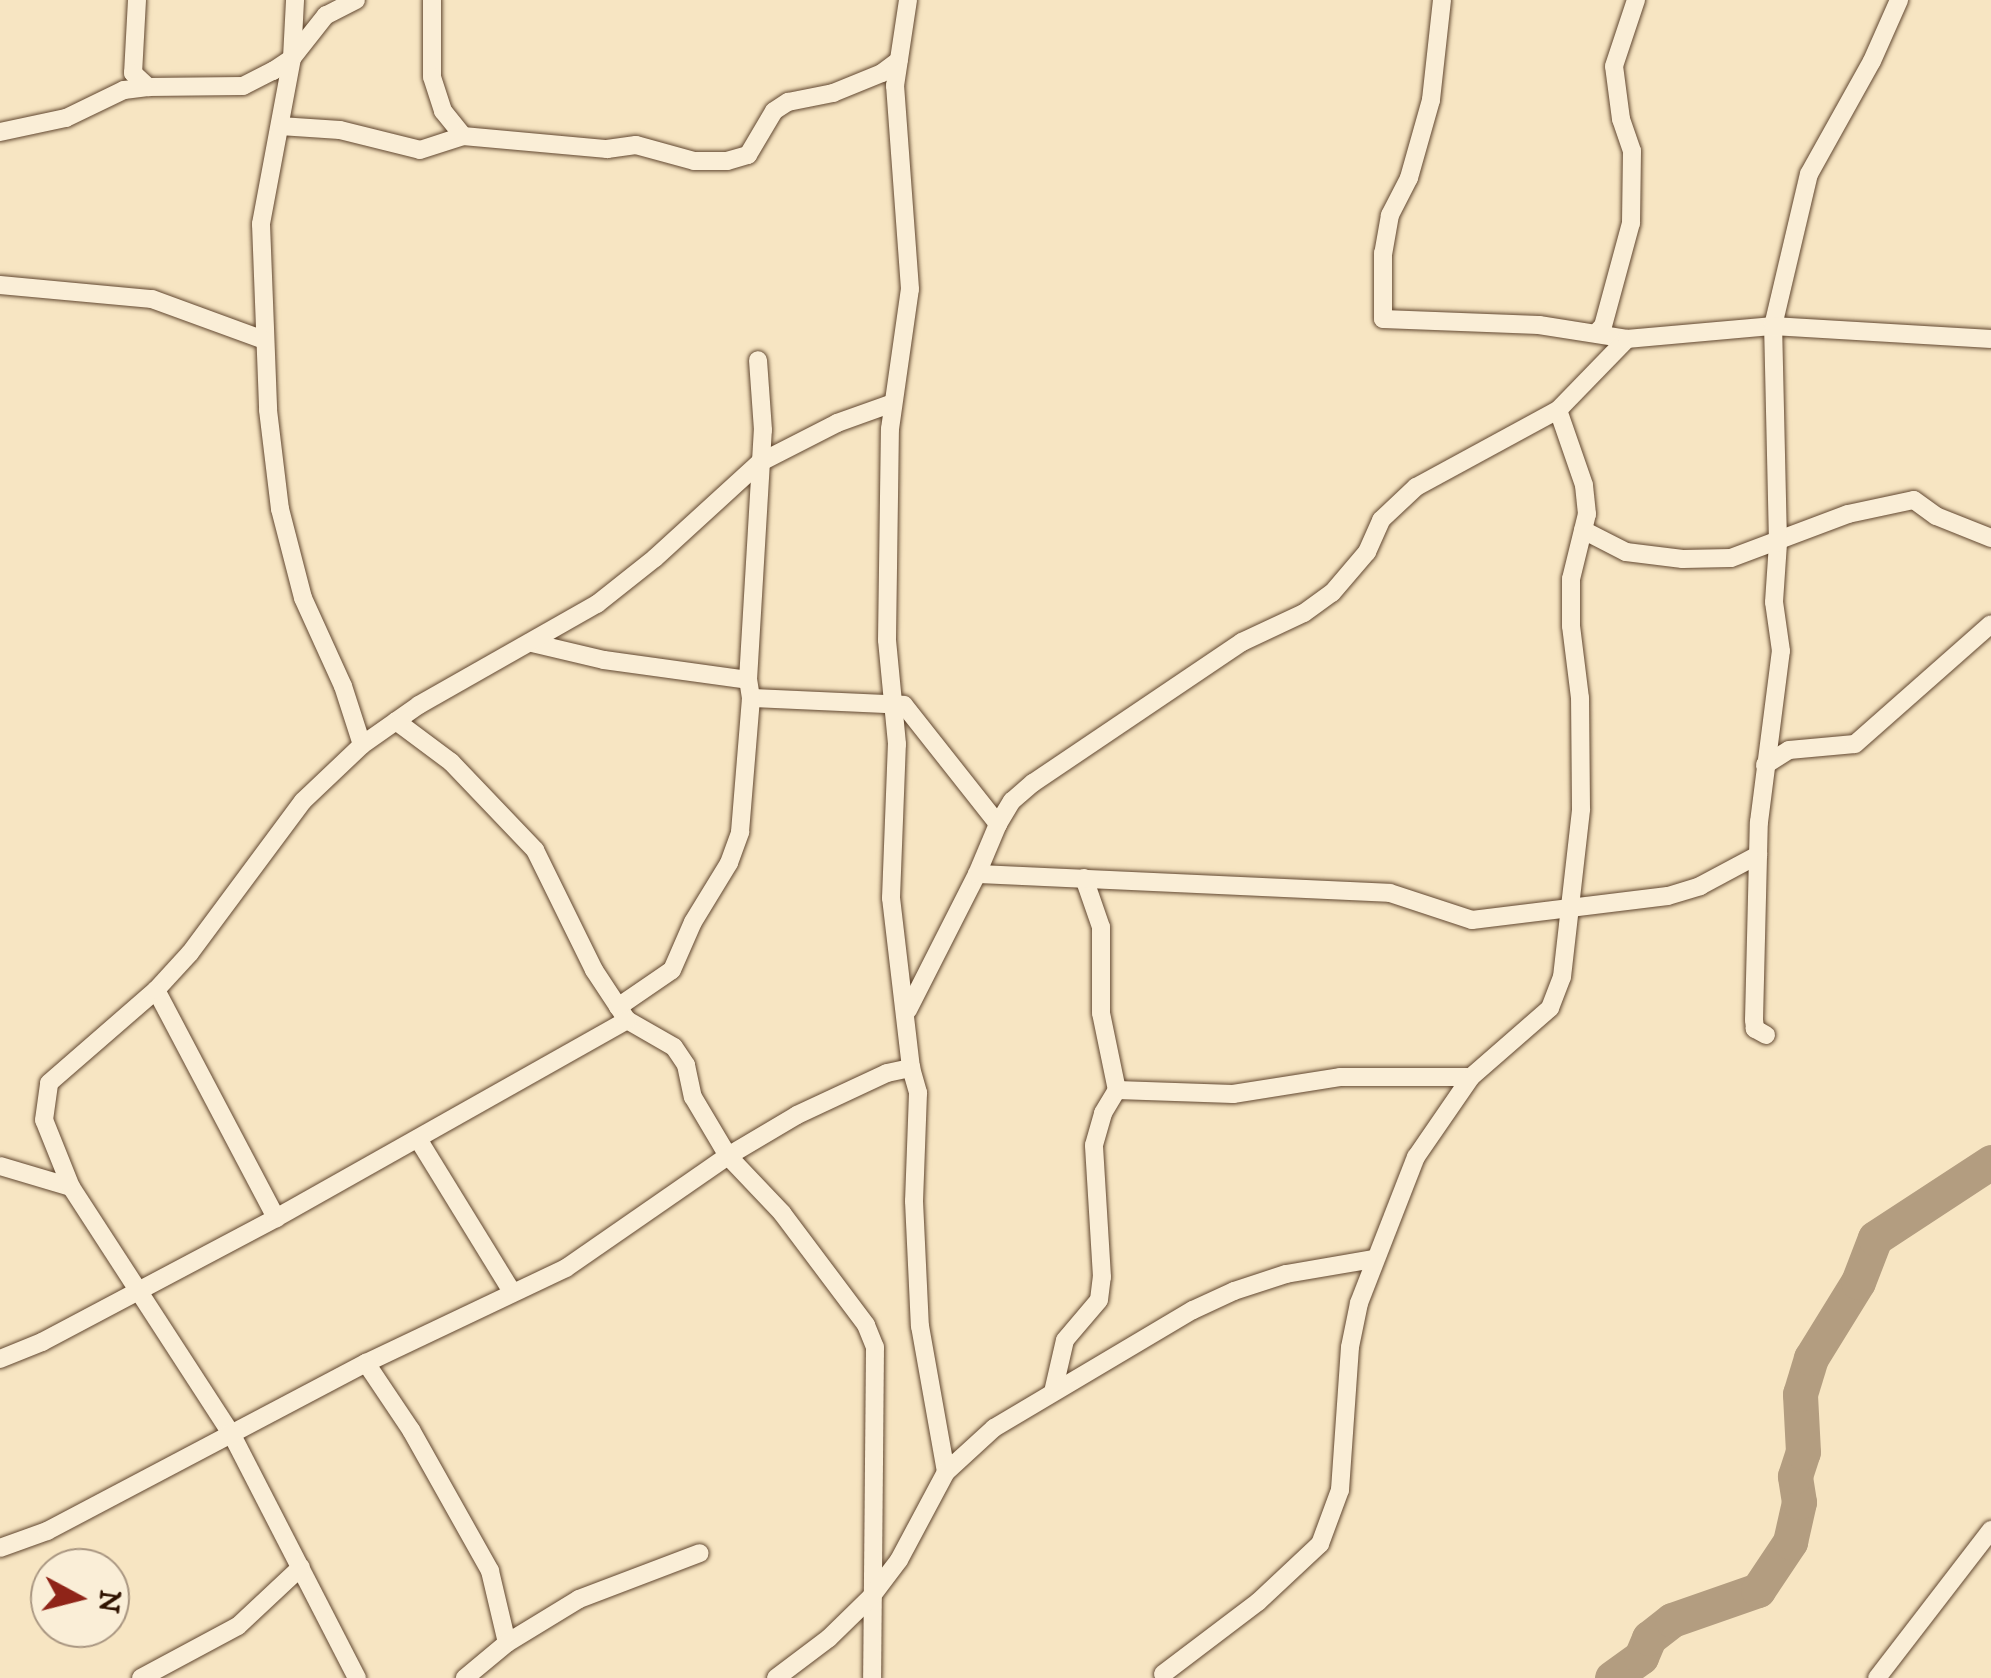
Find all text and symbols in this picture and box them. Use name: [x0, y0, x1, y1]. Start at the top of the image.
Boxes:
north arrow: [30, 1548, 130, 1648]
text: N: [90, 1588, 127, 1615]

